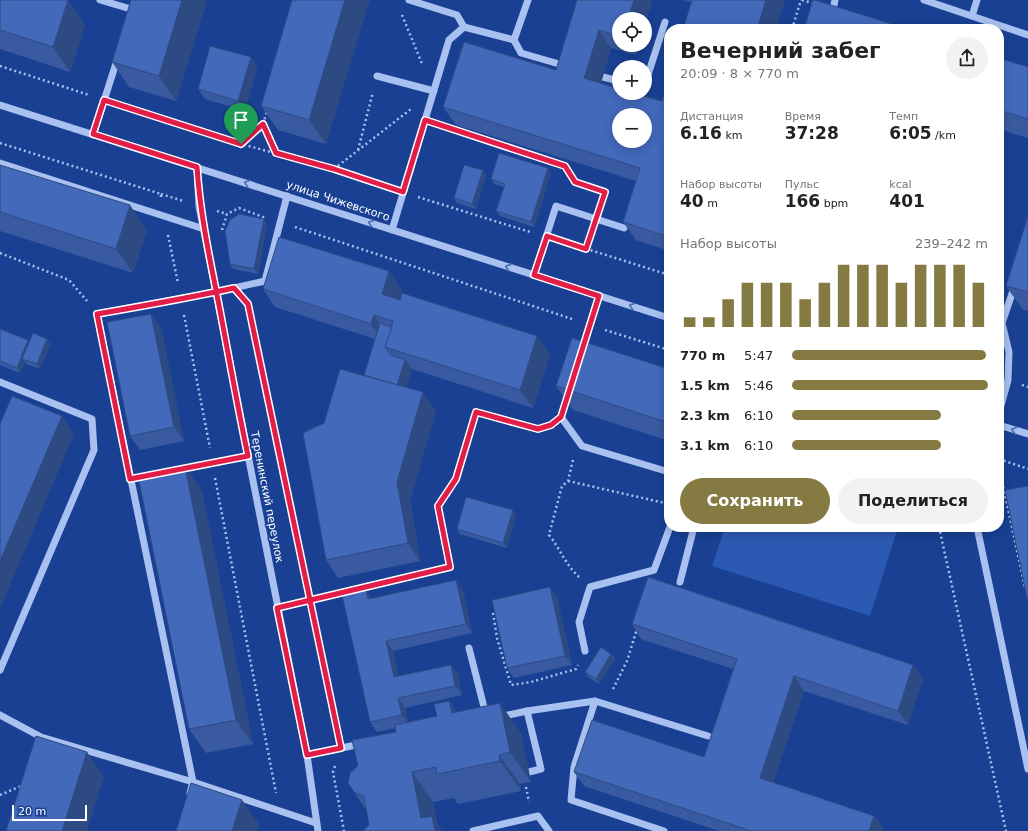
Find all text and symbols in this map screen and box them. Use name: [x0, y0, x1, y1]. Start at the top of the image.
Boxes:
map controls: [612, 12, 652, 148]
button: locate: [612, 12, 652, 52]
button: share: [946, 37, 988, 79]
text: Вечерний забег: [680, 38, 881, 63]
button: +: [612, 60, 652, 100]
text: 20:09 · 8 × 770 m: [680, 66, 799, 81]
pin: [224, 103, 258, 144]
button: −: [612, 108, 652, 148]
icon: arrive: [230, 109, 252, 131]
text: Дистанция: [680, 110, 743, 123]
text: Время: [785, 110, 821, 123]
text: Темп: [889, 110, 918, 123]
text: 6.16: [680, 123, 722, 143]
text: 37:28: [785, 123, 839, 143]
text: 6:05: [889, 123, 932, 143]
text: km: [722, 129, 743, 142]
text: /km: [932, 129, 956, 142]
street label: улица Чижевского: [285, 178, 392, 224]
text: Набор высоты: [680, 178, 762, 191]
text: Пульс: [785, 178, 819, 191]
text: kcal: [889, 178, 912, 191]
one-way arrow: [244, 179, 251, 188]
text: 40: [680, 191, 704, 211]
text: 166: [785, 191, 820, 211]
text: 401: [889, 191, 925, 211]
text: m: [704, 197, 718, 210]
text: bpm: [820, 197, 848, 210]
one-way arrow: [368, 219, 375, 228]
text: Набор высоты: [680, 236, 777, 251]
text: 239–242 m: [915, 236, 988, 251]
one-way arrow: [505, 263, 512, 271]
one-way arrow: [629, 303, 636, 311]
text: 770 m: [680, 348, 725, 363]
text: 5:47: [744, 348, 773, 363]
text: 1.5 km: [680, 378, 730, 393]
text: 5:46: [744, 378, 773, 393]
text: 2.3 km: [680, 408, 730, 423]
text: 6:10: [744, 408, 773, 423]
one-way arrow: [1010, 426, 1017, 435]
street label: Теренинский переулок: [248, 429, 286, 564]
text: 3.1 km: [680, 438, 730, 453]
text: 6:10: [744, 438, 773, 453]
button: Сохранить: [680, 478, 830, 524]
button: Поделиться: [838, 478, 988, 524]
scale bar: [12, 803, 87, 822]
text: 20 m: [18, 805, 46, 818]

